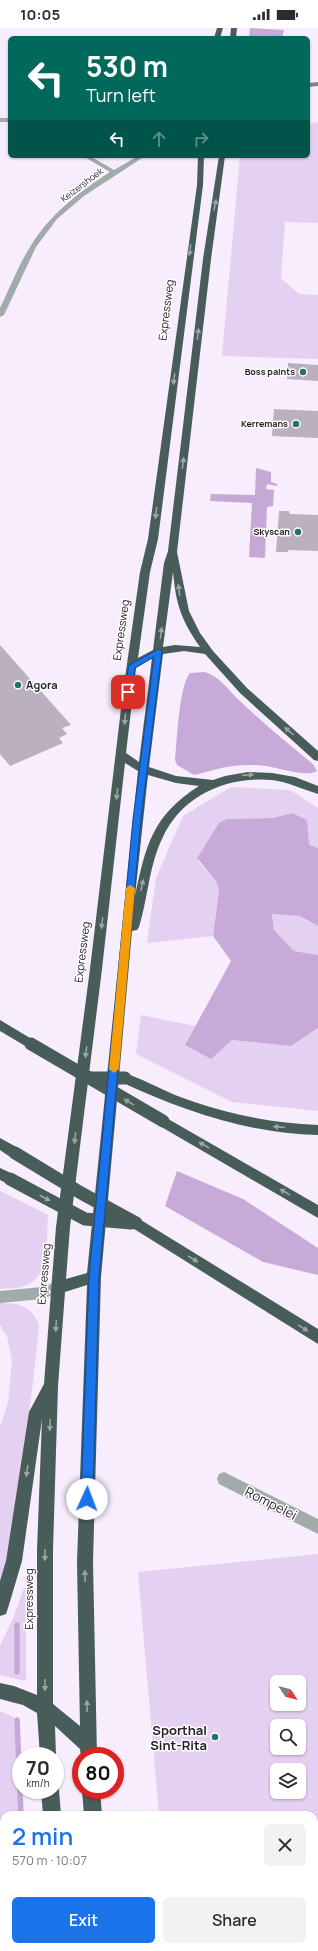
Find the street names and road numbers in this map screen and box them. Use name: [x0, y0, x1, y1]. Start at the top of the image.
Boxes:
street label: Keizershoek: [58, 164, 106, 205]
street label: Expressweg: [154, 279, 177, 341]
street label: Expressweg: [109, 599, 132, 661]
street label: Expressweg: [70, 921, 93, 983]
street label: Expressweg: [33, 1243, 54, 1305]
street label: Rompelei: [242, 1482, 300, 1524]
street label: Expressweg: [21, 1568, 36, 1630]

